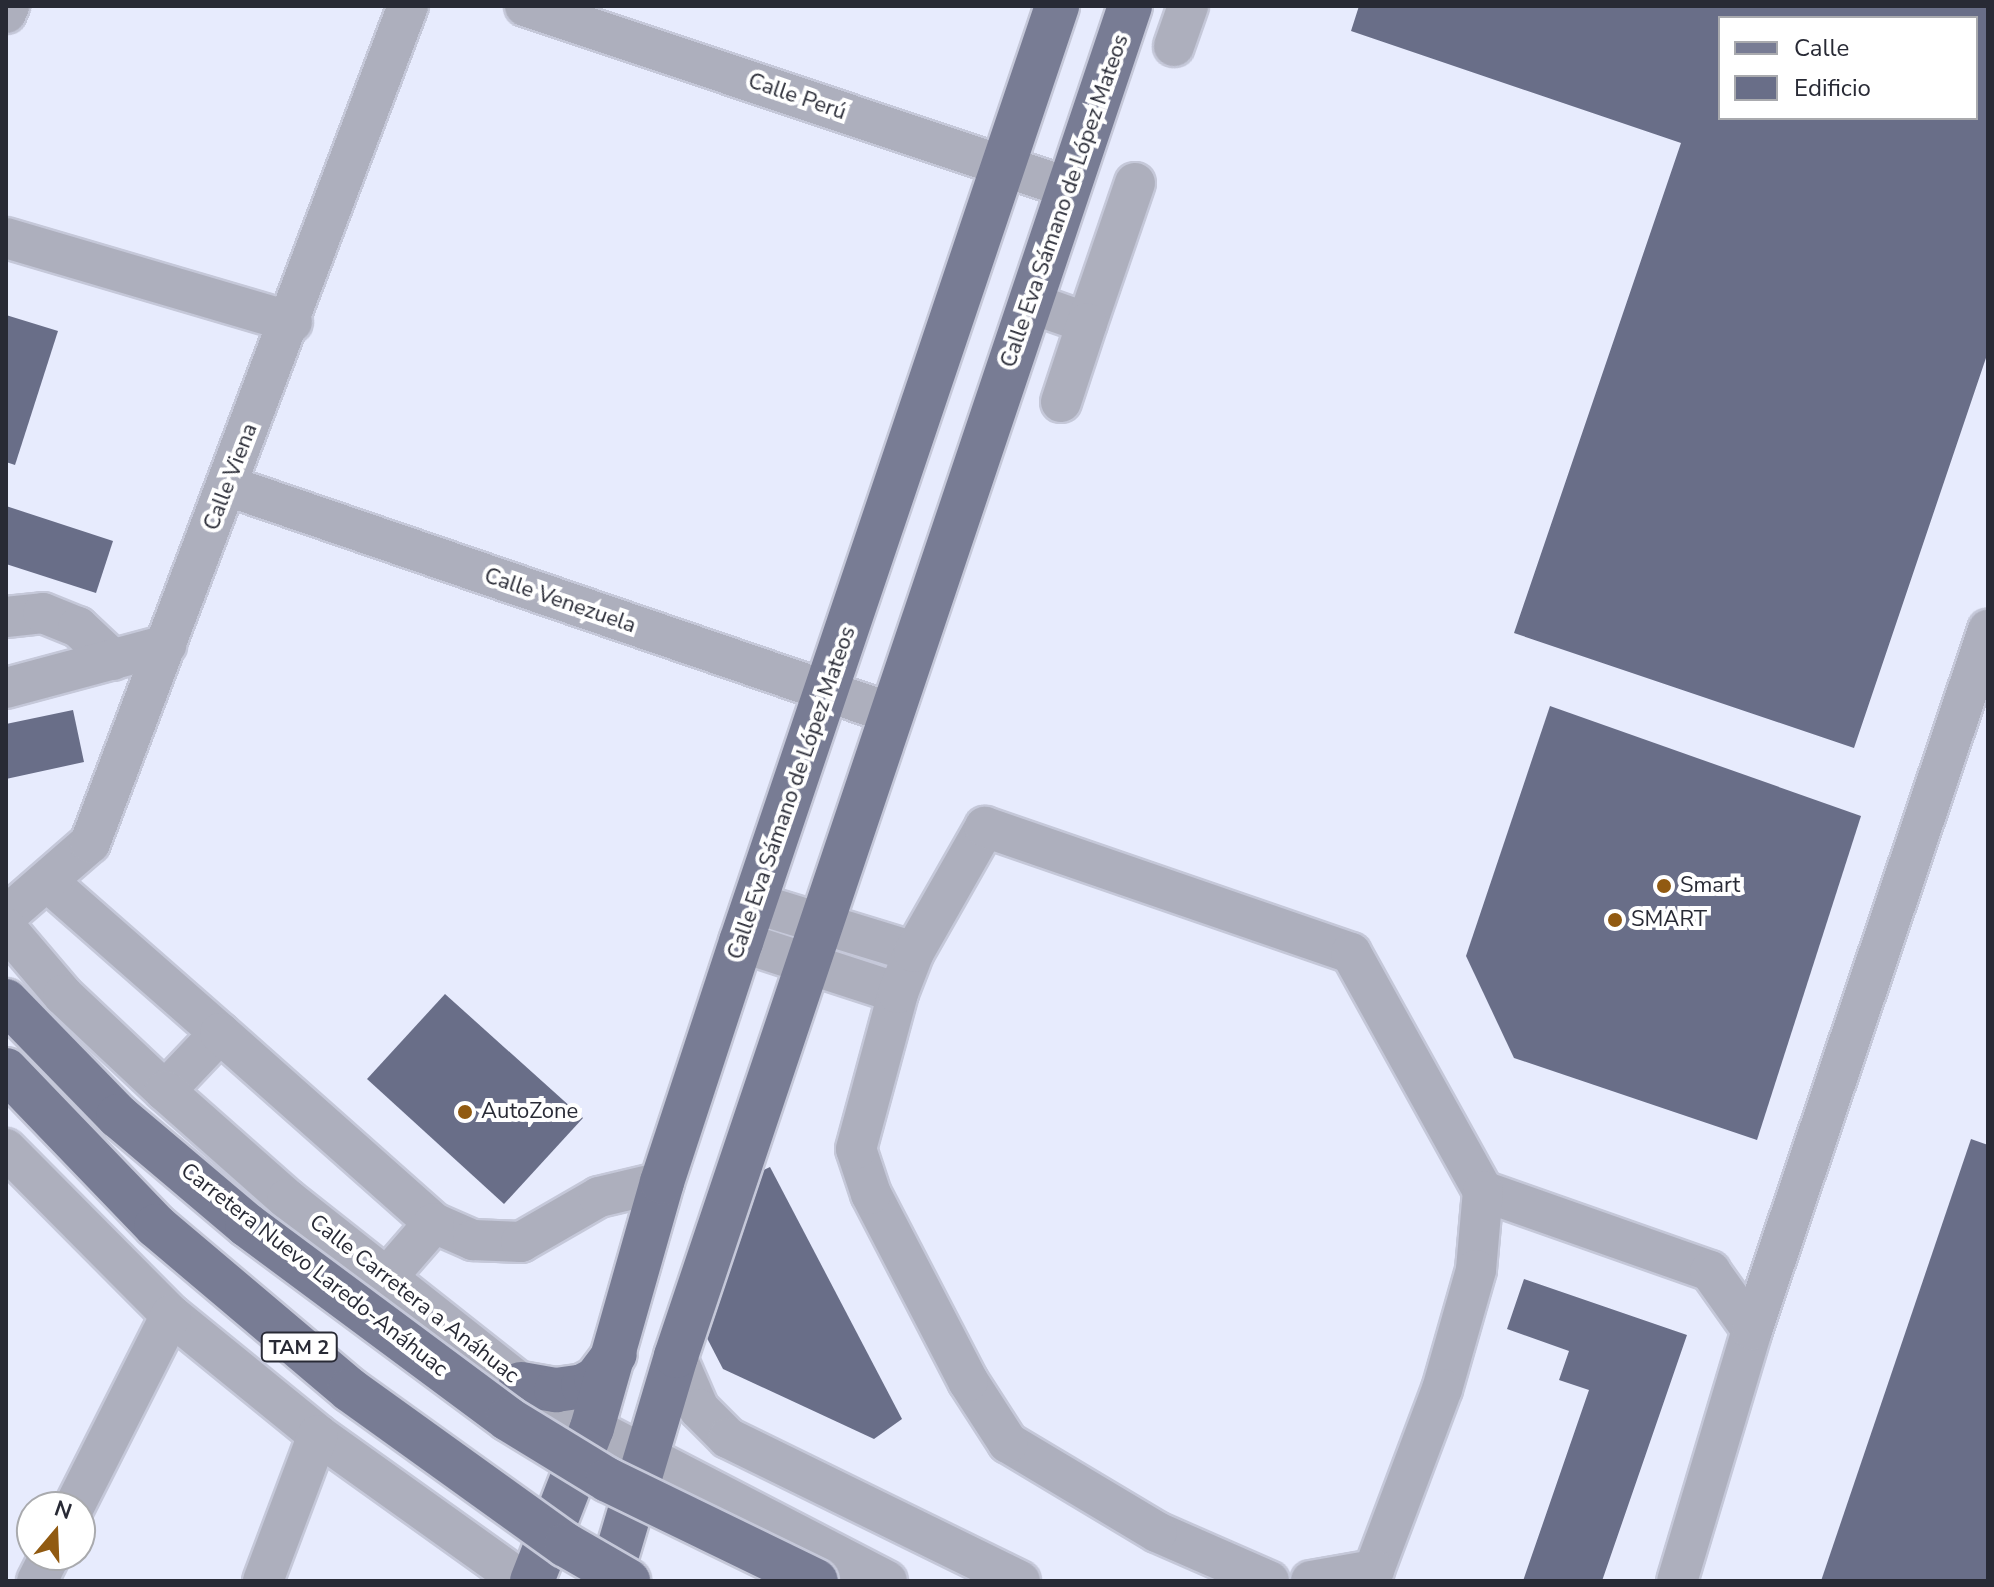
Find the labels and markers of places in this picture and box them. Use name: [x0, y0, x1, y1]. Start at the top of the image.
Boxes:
place label: Smart: [1680, 873, 1740, 899]
marker: Smart: [1655, 877, 1673, 895]
place label: SMART: [1631, 907, 1707, 933]
marker: SMART: [1606, 911, 1624, 929]
place label: AutoZone: [481, 1099, 578, 1125]
marker: AutoZone: [456, 1103, 474, 1121]

